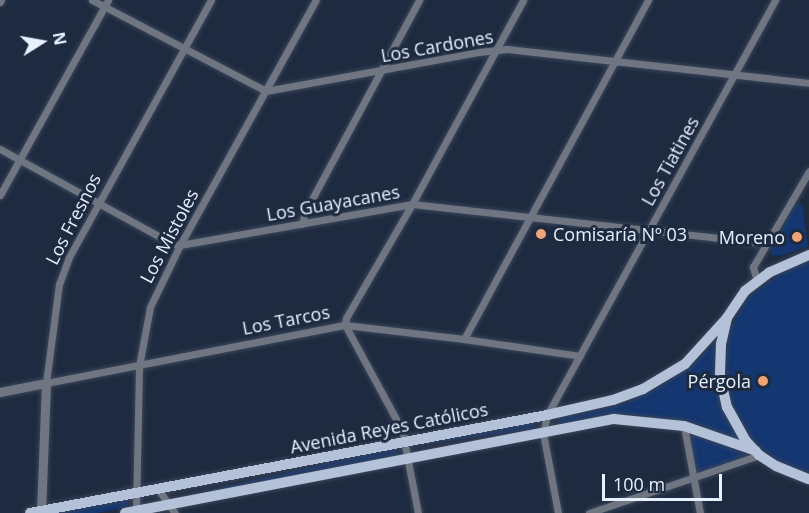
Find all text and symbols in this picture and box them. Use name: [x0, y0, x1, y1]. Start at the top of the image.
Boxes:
north arrow: [12, 12, 72, 72]
street label: Los Cardones: [379, 25, 495, 67]
text: N: [48, 30, 72, 47]
street label: Los Tiatines: [637, 113, 703, 209]
street label: Los Fresnos: [41, 170, 105, 268]
street label: Los Guayacanes: [265, 181, 401, 225]
street label: Los Mistoles: [135, 185, 203, 287]
place label: Comisaría Nº 03: [553, 223, 687, 245]
place label: Moreno: [719, 226, 785, 248]
marker: Comisaría Nº 03: [534, 227, 548, 241]
marker: Moreno: [790, 230, 804, 244]
street label: Los Tarcos: [240, 301, 332, 339]
place label: Pérgola: [688, 370, 751, 392]
marker: Pérgola: [756, 374, 770, 388]
street label: Avenida Reyes Católicos: [288, 398, 490, 458]
scale bar: [605, 462, 725, 500]
text: 100 m: [613, 472, 665, 496]

